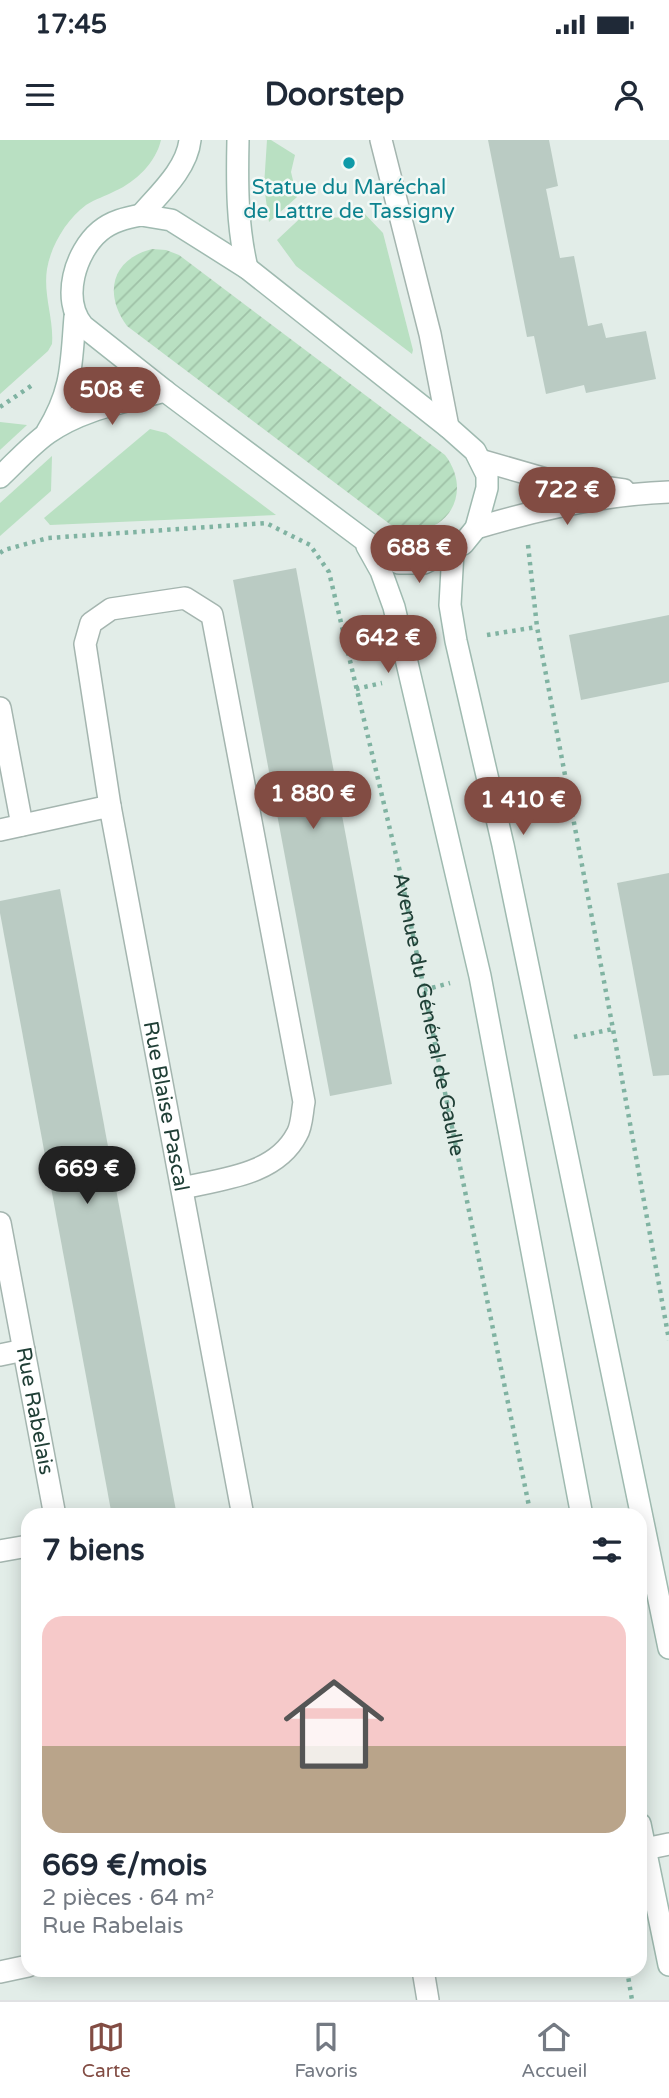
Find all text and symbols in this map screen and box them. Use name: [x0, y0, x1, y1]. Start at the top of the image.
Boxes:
text: 17:45: [35, 9, 107, 40]
icon: menu: [21, 76, 59, 114]
text: Doorstep: [264, 76, 405, 114]
icon: person: [610, 76, 648, 114]
marker: Statue du Maréchal de Lattre de Tassigny: [341, 155, 357, 171]
place label: Statue du Maréchal de Lattre de Tassigny: [243, 175, 455, 224]
pin: 508 €: [63, 368, 161, 427]
text: 508 €: [80, 376, 145, 404]
pin: 722 €: [518, 468, 616, 527]
text: 722 €: [535, 476, 600, 504]
pin: 688 €: [370, 526, 468, 585]
text: 688 €: [387, 534, 452, 562]
pin: 642 €: [339, 616, 437, 675]
text: 642 €: [356, 624, 421, 652]
pin: 1 880 €: [248, 772, 378, 831]
pin: 1 410 €: [458, 778, 588, 837]
text: 1 880 €: [270, 780, 356, 808]
text: 1 410 €: [480, 786, 566, 814]
street label: Avenue du Général de Gaulle: [388, 871, 470, 1158]
street label: Rue Blaise Pascal: [138, 1019, 194, 1194]
pin: 669 €: [38, 1146, 136, 1206]
text: 669 €: [55, 1155, 120, 1183]
street label: Rue Rabelais: [11, 1345, 59, 1477]
icon: filters: [588, 1531, 626, 1569]
text: 7 biens: [42, 1532, 145, 1569]
icon: home: [271, 1661, 397, 1787]
text: 669 €/mois: [42, 1847, 207, 1884]
text: 2 pièces · 64 m²: [42, 1884, 214, 1912]
text: Rue Rabelais: [42, 1912, 184, 1940]
tab: Carte: [82, 2018, 131, 2082]
tab: Favoris: [294, 2018, 358, 2082]
tab: Accueil: [521, 2018, 587, 2082]

